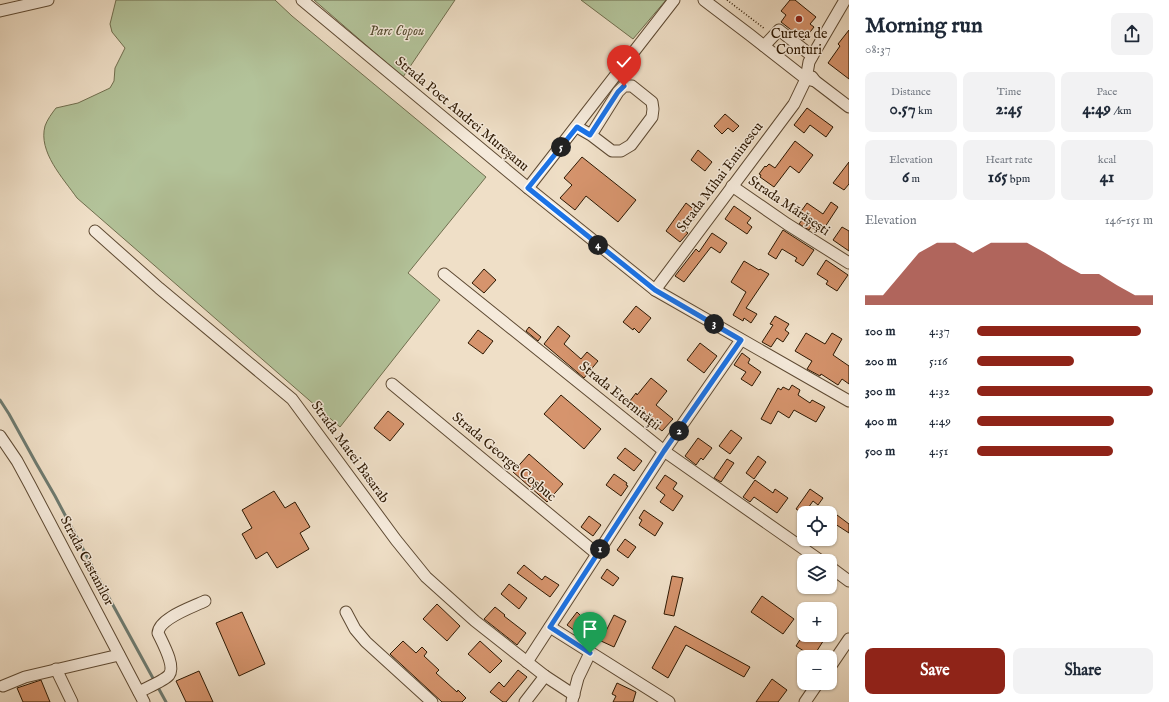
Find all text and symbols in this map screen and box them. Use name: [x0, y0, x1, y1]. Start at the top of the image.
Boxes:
text: Morning run: [865, 12, 983, 40]
button: share: [1111, 13, 1153, 55]
marker: Curtea de Conturi: [794, 14, 804, 24]
park label: Parc Copou: [370, 22, 424, 40]
place label: Curtea de Conturi: [771, 25, 828, 59]
text: 08:37: [865, 41, 891, 58]
pin: [607, 45, 641, 86]
icon: check: [613, 51, 635, 73]
street label: Strada Poet Andrei Mureșanu: [391, 53, 533, 175]
text: Distance: [891, 85, 931, 99]
text: Time: [997, 85, 1021, 99]
text: Pace: [1097, 85, 1117, 99]
text: 0.57: [890, 99, 916, 120]
text: 2:45: [996, 99, 1022, 120]
text: 4:49: [1082, 99, 1111, 120]
text: km: [916, 104, 932, 118]
text: /km: [1111, 104, 1132, 118]
street label: Strada Mihai Eminescu: [673, 118, 767, 236]
pin: 5: [551, 137, 571, 157]
text: 5: [559, 140, 563, 154]
text: Elevation: [889, 153, 933, 167]
text: Heart rate: [986, 153, 1032, 167]
text: kcal: [1098, 153, 1116, 167]
text: 6: [902, 167, 909, 188]
text: 165: [988, 167, 1007, 188]
text: 41: [1100, 167, 1114, 188]
street label: Strada Mărășești: [745, 172, 834, 240]
text: m: [909, 172, 920, 186]
text: bpm: [1007, 172, 1030, 186]
text: Elevation: [865, 212, 917, 229]
text: 146–151 m: [1105, 212, 1153, 229]
pin: 4: [588, 235, 608, 255]
text: 4: [595, 238, 601, 252]
pin: 3: [704, 314, 724, 334]
text: 3: [712, 317, 716, 331]
text: 100 m: [865, 323, 895, 340]
text: 4:37: [929, 323, 950, 340]
text: 200 m: [865, 353, 897, 370]
text: 5:16: [929, 353, 947, 370]
street label: Strada Eternității: [575, 357, 665, 435]
text: 300 m: [865, 383, 896, 400]
text: 4:32: [929, 383, 950, 400]
street label: Strada Matei Basarab: [307, 397, 393, 507]
street label: Strada George Coșbuc: [448, 408, 560, 506]
text: 400 m: [865, 413, 897, 430]
text: 4:49: [929, 413, 951, 430]
pin: 2: [669, 421, 689, 441]
text: 2: [676, 424, 682, 438]
text: 500 m: [865, 443, 895, 460]
text: 4:51: [929, 443, 948, 460]
map controls: [797, 506, 837, 690]
button: locate: [797, 506, 837, 546]
street label: Strada Castanilor: [56, 513, 118, 609]
pin: 1: [590, 539, 610, 559]
text: 1: [598, 542, 602, 556]
button: layers: [797, 554, 837, 594]
button: +: [797, 602, 837, 642]
pin: [573, 612, 607, 653]
icon: arrive: [579, 618, 601, 640]
button: Save: [865, 648, 1005, 694]
button: Share: [1013, 648, 1153, 694]
button: −: [797, 650, 837, 690]

